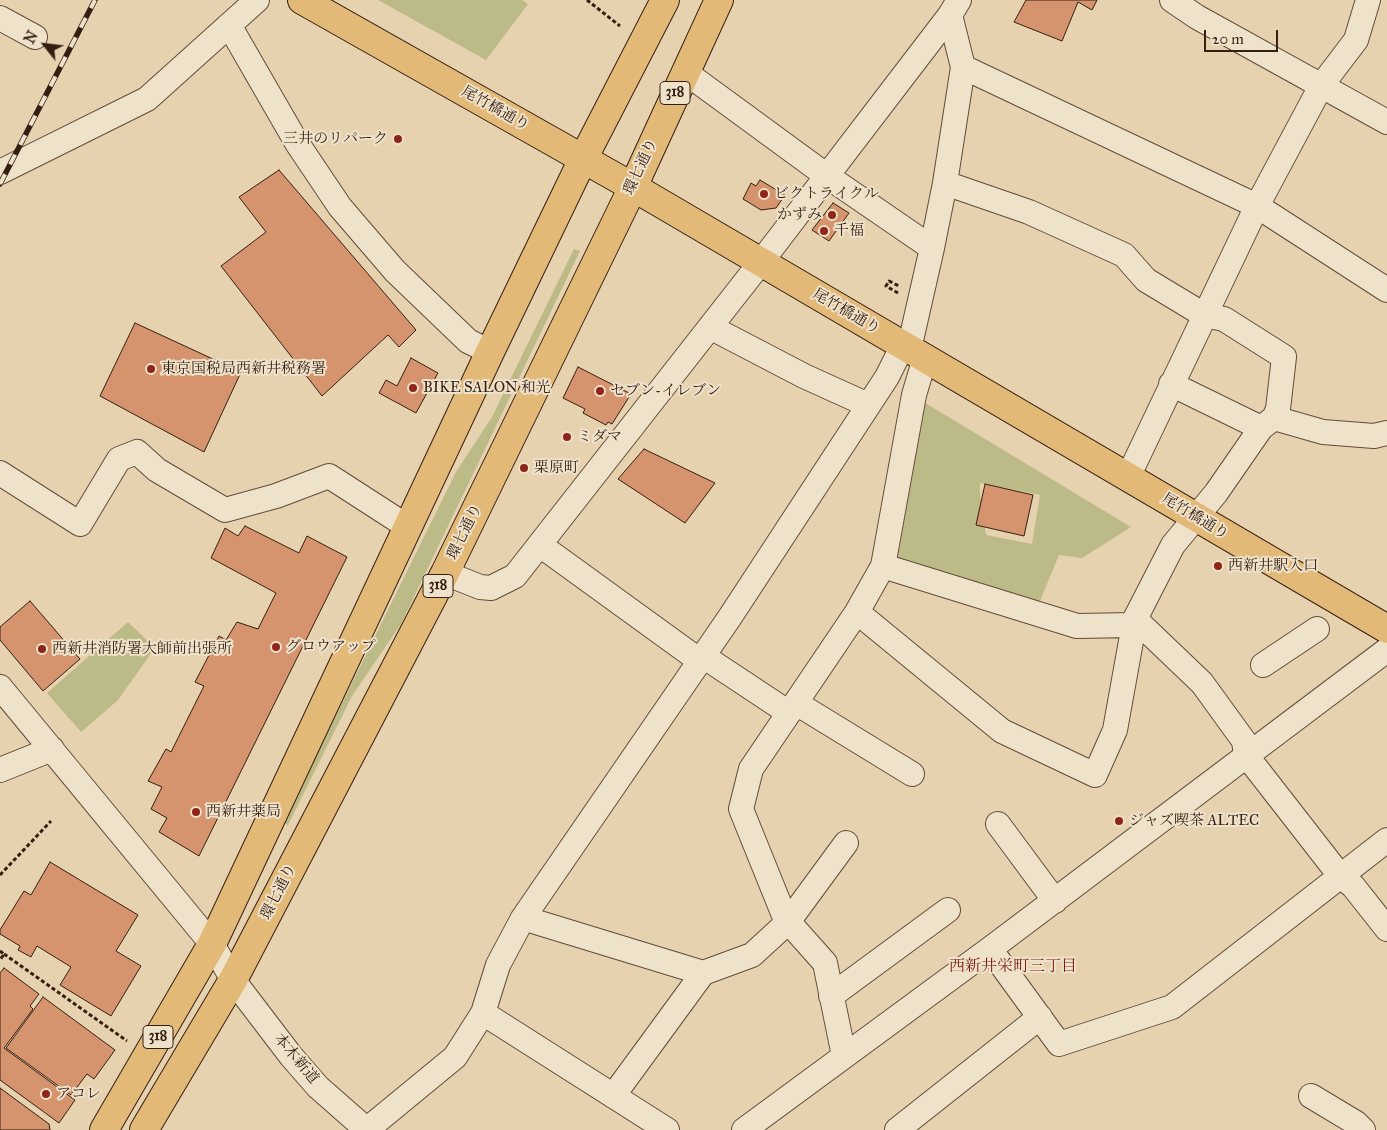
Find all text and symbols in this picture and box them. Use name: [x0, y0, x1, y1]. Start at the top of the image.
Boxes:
north arrow: [20, 20, 70, 70]
scale bar: [1207, 20, 1281, 52]
text: N: [21, 28, 42, 47]
text: 20 m: [1212, 30, 1244, 48]
road number: 318: [660, 82, 690, 105]
street label: 尾竹橋通り: [458, 83, 532, 135]
place label: 三井のリパーク: [283, 130, 388, 148]
marker: 三井のリパーク: [392, 133, 404, 145]
street label: 環七通り: [620, 136, 662, 198]
place label: ビクトライクル: [774, 185, 879, 203]
marker: ビクトライクル: [758, 188, 770, 200]
place label: かずみ: [777, 206, 822, 224]
marker: かずみ: [826, 209, 838, 221]
place label: 千福: [834, 222, 864, 240]
marker: 千福: [818, 225, 830, 237]
street label: 尾竹橋通り: [809, 285, 883, 339]
place label: 東京国税局西新井税務署: [161, 360, 326, 378]
marker: 東京国税局西新井税務署: [145, 363, 157, 375]
place label: BIKE SALON 和光: [423, 379, 551, 397]
marker: BIKE SALON 和光: [407, 382, 419, 394]
place label: セブン-イレブン: [610, 382, 721, 400]
marker: セブン-イレブン: [594, 385, 606, 397]
place label: ミダマ: [577, 428, 622, 446]
marker: ミダマ: [561, 431, 573, 443]
place label: 栗原町: [534, 459, 579, 477]
marker: 栗原町: [518, 462, 530, 474]
street label: 尾竹橋通り: [1158, 490, 1232, 544]
street label: 環七通り: [444, 501, 486, 563]
place label: 西新井駅入口: [1228, 557, 1318, 575]
marker: 西新井駅入口: [1212, 560, 1224, 572]
road number: 318: [423, 574, 453, 598]
place label: グロウアップ: [286, 638, 376, 656]
place label: 西新井消防署大師前出張所: [52, 640, 232, 658]
marker: グロウアップ: [270, 641, 282, 653]
marker: 西新井消防署大師前出張所: [36, 643, 48, 655]
place label: 西新井薬局: [206, 803, 281, 821]
marker: 西新井薬局: [190, 806, 202, 818]
place label: ジャズ喫茶 ALTEC: [1129, 812, 1259, 830]
marker: ジャズ喫茶 ALTEC: [1113, 815, 1125, 827]
street label: 環七通り: [257, 861, 301, 923]
district label: 西新井栄町三丁目: [949, 957, 1077, 977]
road number: 318: [143, 1026, 173, 1048]
street label: 本木新道: [270, 1030, 322, 1088]
place label: アコレ: [56, 1085, 101, 1103]
marker: アコレ: [40, 1088, 52, 1100]

